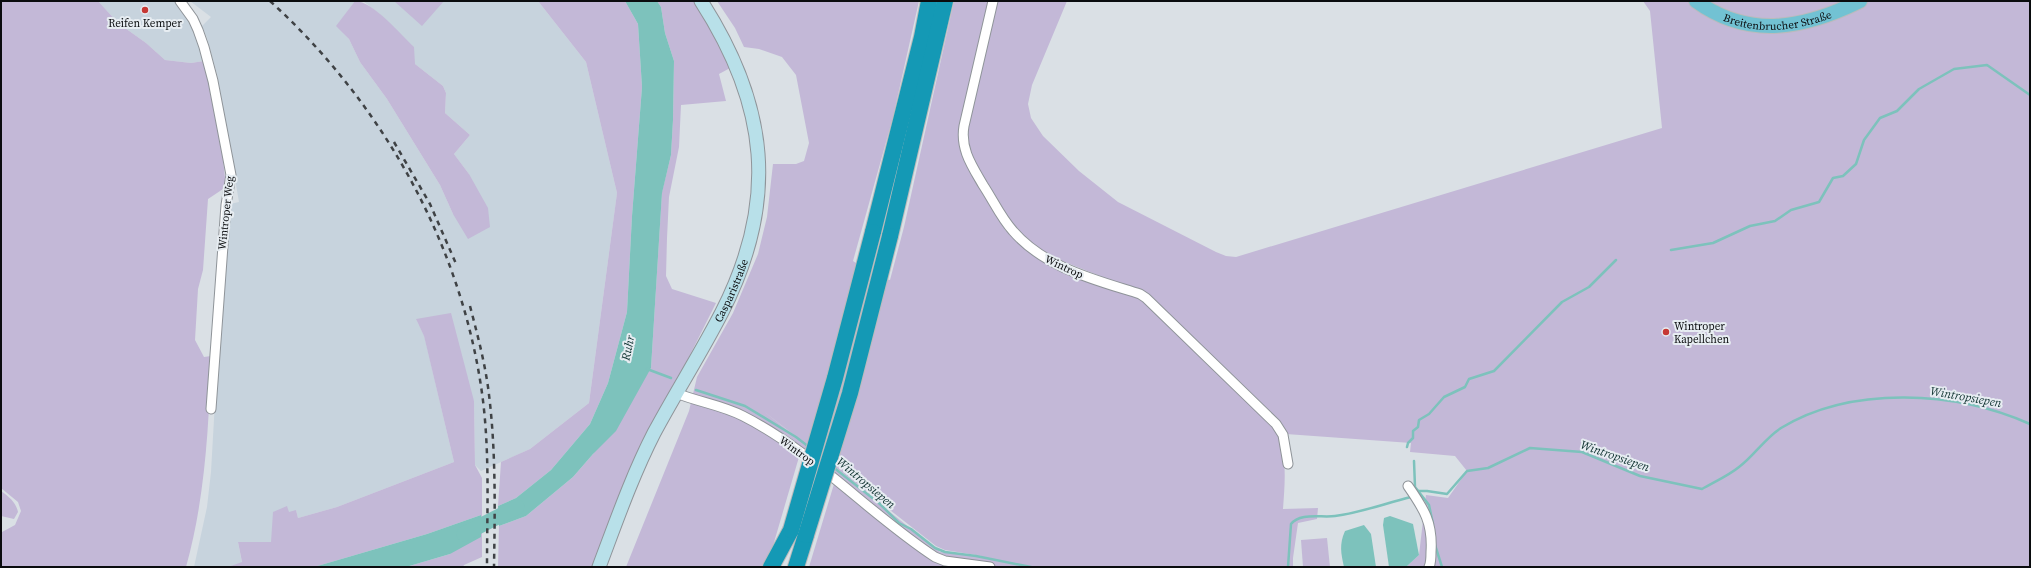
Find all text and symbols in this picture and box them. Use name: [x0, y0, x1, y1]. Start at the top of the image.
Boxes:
marker: Reifen Kemper: [140, 5, 150, 15]
street label: Breitenbrucher Straße: [1721, 7, 1834, 33]
place label: Reifen Kemper: [108, 16, 182, 31]
street label: Wintroper Weg: [215, 175, 237, 251]
street label: Wintrop: [1042, 252, 1086, 282]
street label: Casparistraße: [710, 257, 751, 325]
place label: Wintroper Kapellchen: [1674, 319, 1730, 347]
marker: Wintroper Kapellchen: [1661, 327, 1671, 337]
water label: Ruhr: [617, 333, 639, 363]
water label: Wintropsiepen: [1929, 383, 2003, 411]
street label: Wintrop: [776, 433, 818, 469]
water label: Wintropsiepen: [1578, 437, 1652, 475]
water label: Wintropsiepen: [833, 454, 899, 512]

